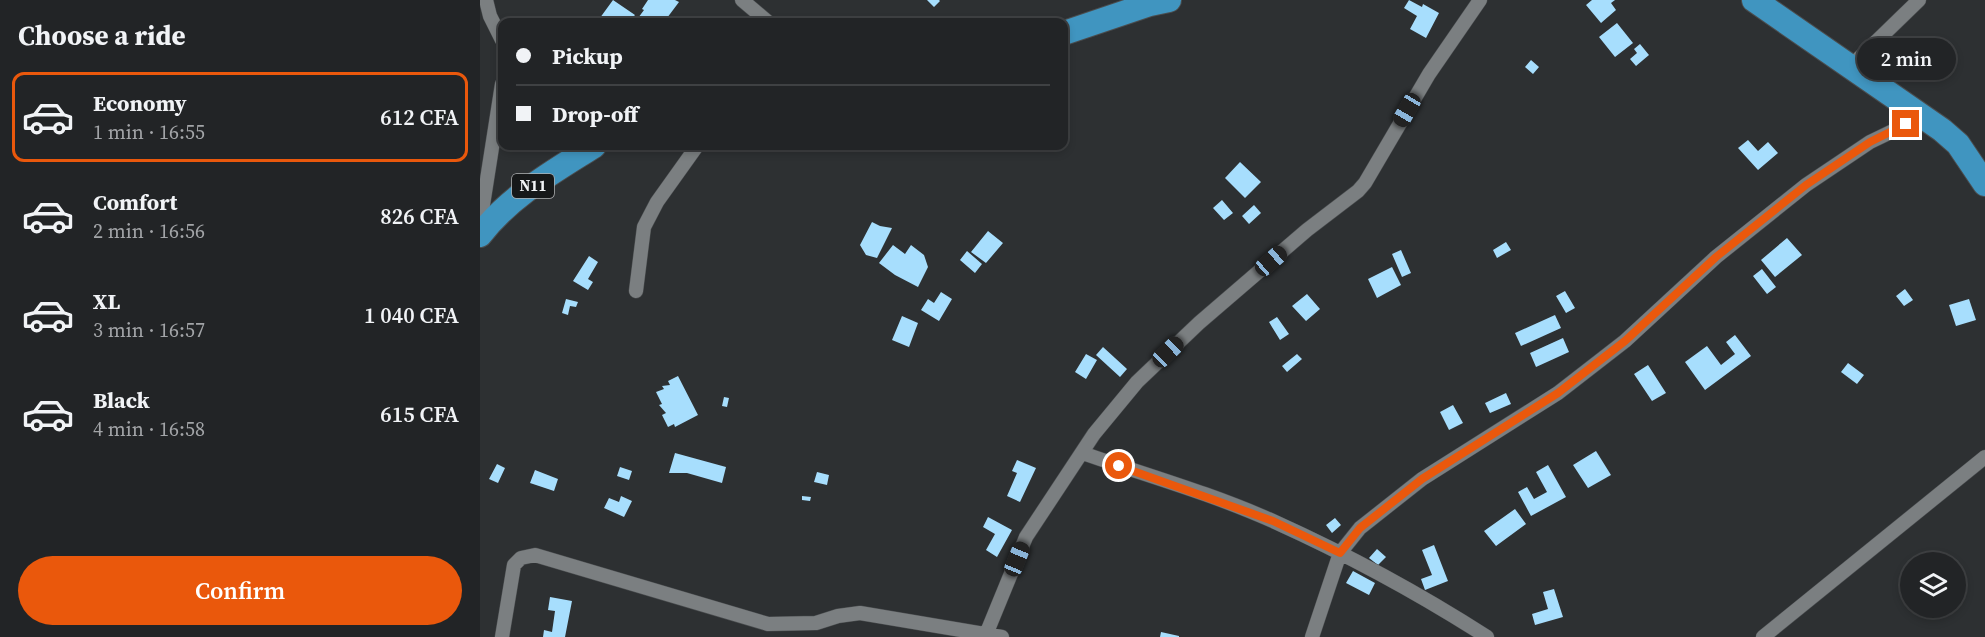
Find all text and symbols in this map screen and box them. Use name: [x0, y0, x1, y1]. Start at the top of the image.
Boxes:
text: Choose a ride: [18, 17, 186, 54]
callout: 2 min: [1856, 37, 1956, 79]
text: Pickup: [552, 41, 623, 71]
text: 2 min: [1881, 45, 1932, 73]
text: Economy: [93, 88, 187, 118]
icon: car: [21, 90, 75, 144]
car: [1390, 90, 1424, 130]
text: Drop-off: [552, 99, 638, 129]
text: 612 CFA: [380, 102, 459, 132]
route end: [1892, 110, 1919, 137]
text: 1 min · 16:55: [93, 118, 205, 146]
road number: N11: [512, 174, 554, 198]
text: Comfort: [93, 187, 177, 217]
icon: car: [21, 189, 75, 243]
text: 826 CFA: [380, 201, 459, 231]
text: 2 min · 16:56: [93, 217, 205, 245]
car: [1252, 242, 1290, 280]
text: XL: [93, 286, 120, 316]
icon: car: [21, 288, 75, 342]
text: 1 040 CFA: [364, 300, 459, 330]
text: 3 min · 16:57: [93, 316, 205, 344]
car: [1149, 333, 1187, 371]
text: Black: [93, 385, 150, 415]
icon: car: [21, 387, 75, 441]
text: 615 CFA: [380, 399, 459, 429]
text: 4 min · 16:58: [93, 415, 205, 443]
route start: [1105, 452, 1132, 479]
car: [1002, 539, 1032, 579]
map controls: [1900, 552, 1966, 618]
button: layers: [1900, 552, 1966, 618]
button: Confirm: [18, 556, 462, 625]

